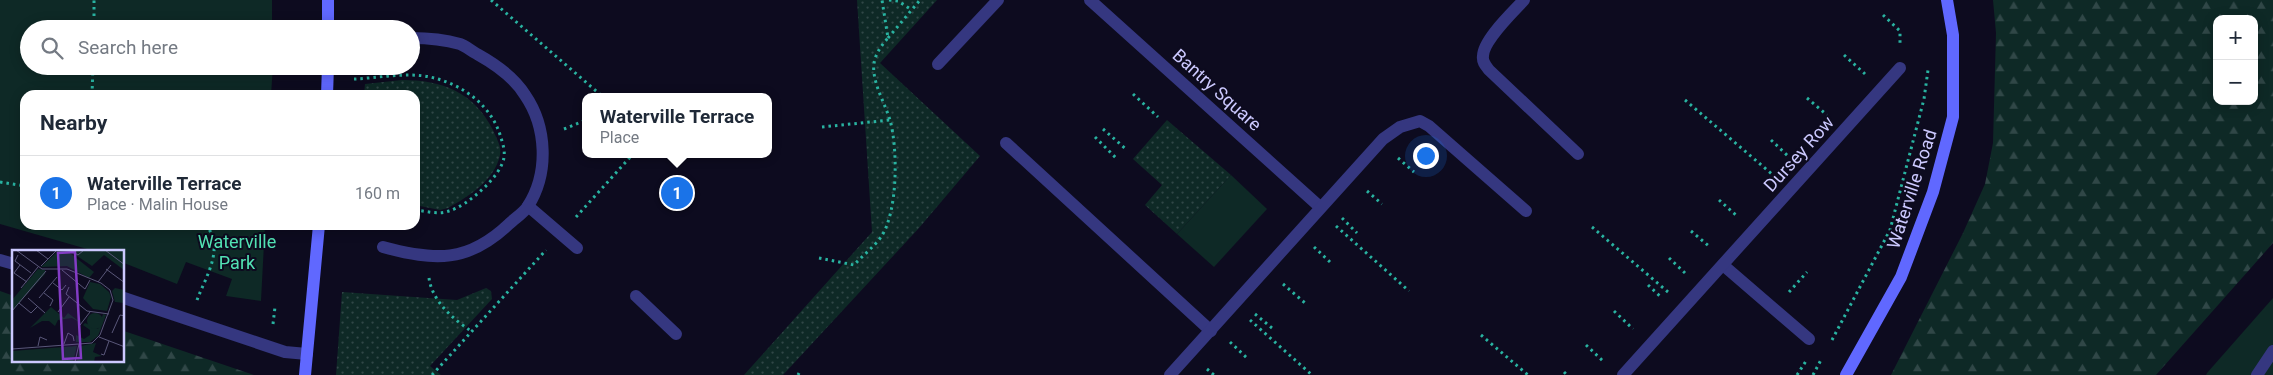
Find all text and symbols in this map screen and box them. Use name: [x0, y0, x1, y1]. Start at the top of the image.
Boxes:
map controls: [2213, 15, 2258, 105]
button: +: [2213, 15, 2258, 60]
search box: [20, 20, 420, 75]
icon: search: [38, 34, 66, 62]
text: Search here: [78, 36, 178, 59]
street label: Bantry Square: [1169, 44, 1266, 135]
button: −: [2213, 60, 2258, 105]
popup: [582, 93, 772, 158]
text: Waterville Terrace: [600, 105, 754, 128]
text: Nearby: [40, 111, 107, 135]
street label: Dursey Row: [1759, 111, 1838, 196]
street label: Waterville Road: [1882, 126, 1941, 251]
text: Place: [600, 128, 639, 147]
your location: [1413, 143, 1439, 169]
text: Waterville Terrace: [87, 172, 242, 195]
pin: 1: [661, 174, 693, 212]
text: 1: [51, 184, 61, 203]
text: 160 m: [355, 184, 400, 203]
text: Place · Malin House: [87, 195, 228, 214]
park label: Waterville Park: [198, 231, 276, 273]
inset map: [12, 250, 125, 362]

